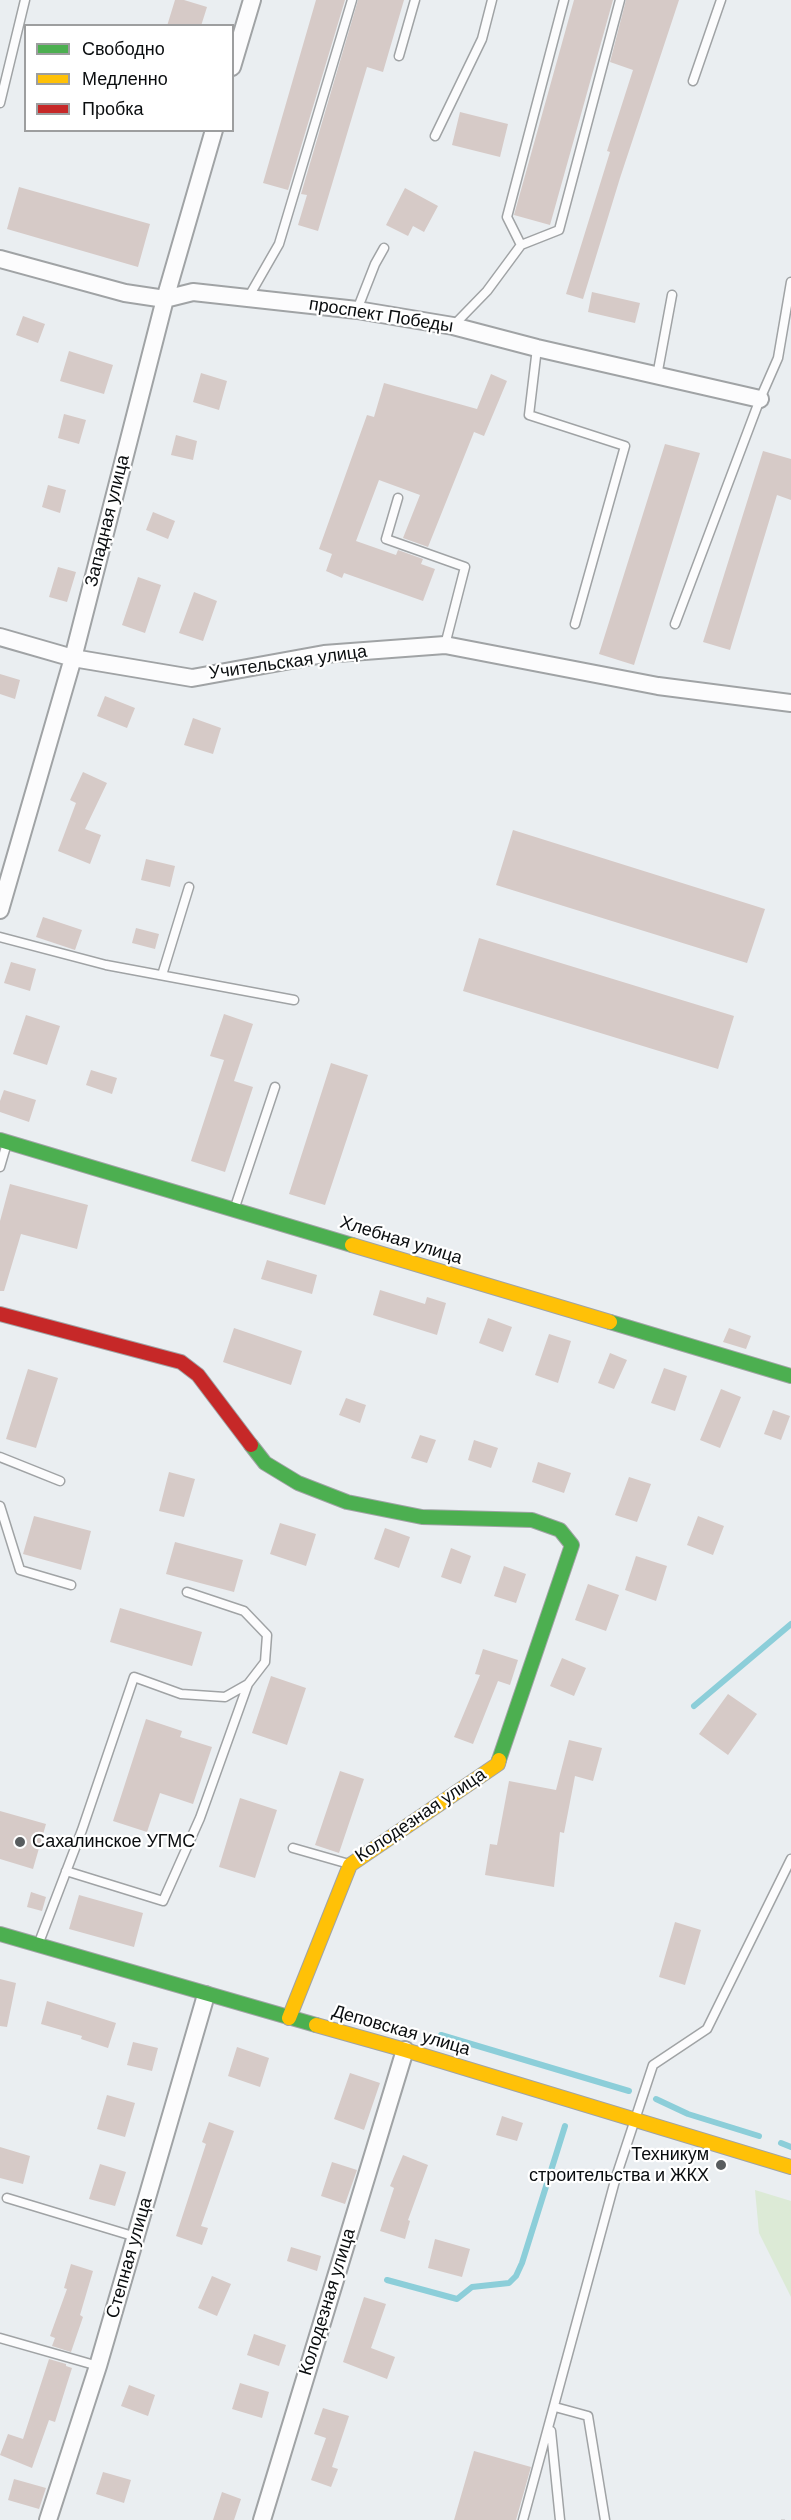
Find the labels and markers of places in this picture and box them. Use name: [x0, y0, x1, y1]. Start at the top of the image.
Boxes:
place label: Сахалинское УГМС: [32, 1831, 195, 1853]
marker: Сахалинское УГМС: [13, 1835, 27, 1849]
place label: Техникум строительства и ЖКХ: [529, 2144, 709, 2186]
marker: Техникум строительства и ЖКХ: [714, 2158, 728, 2172]

